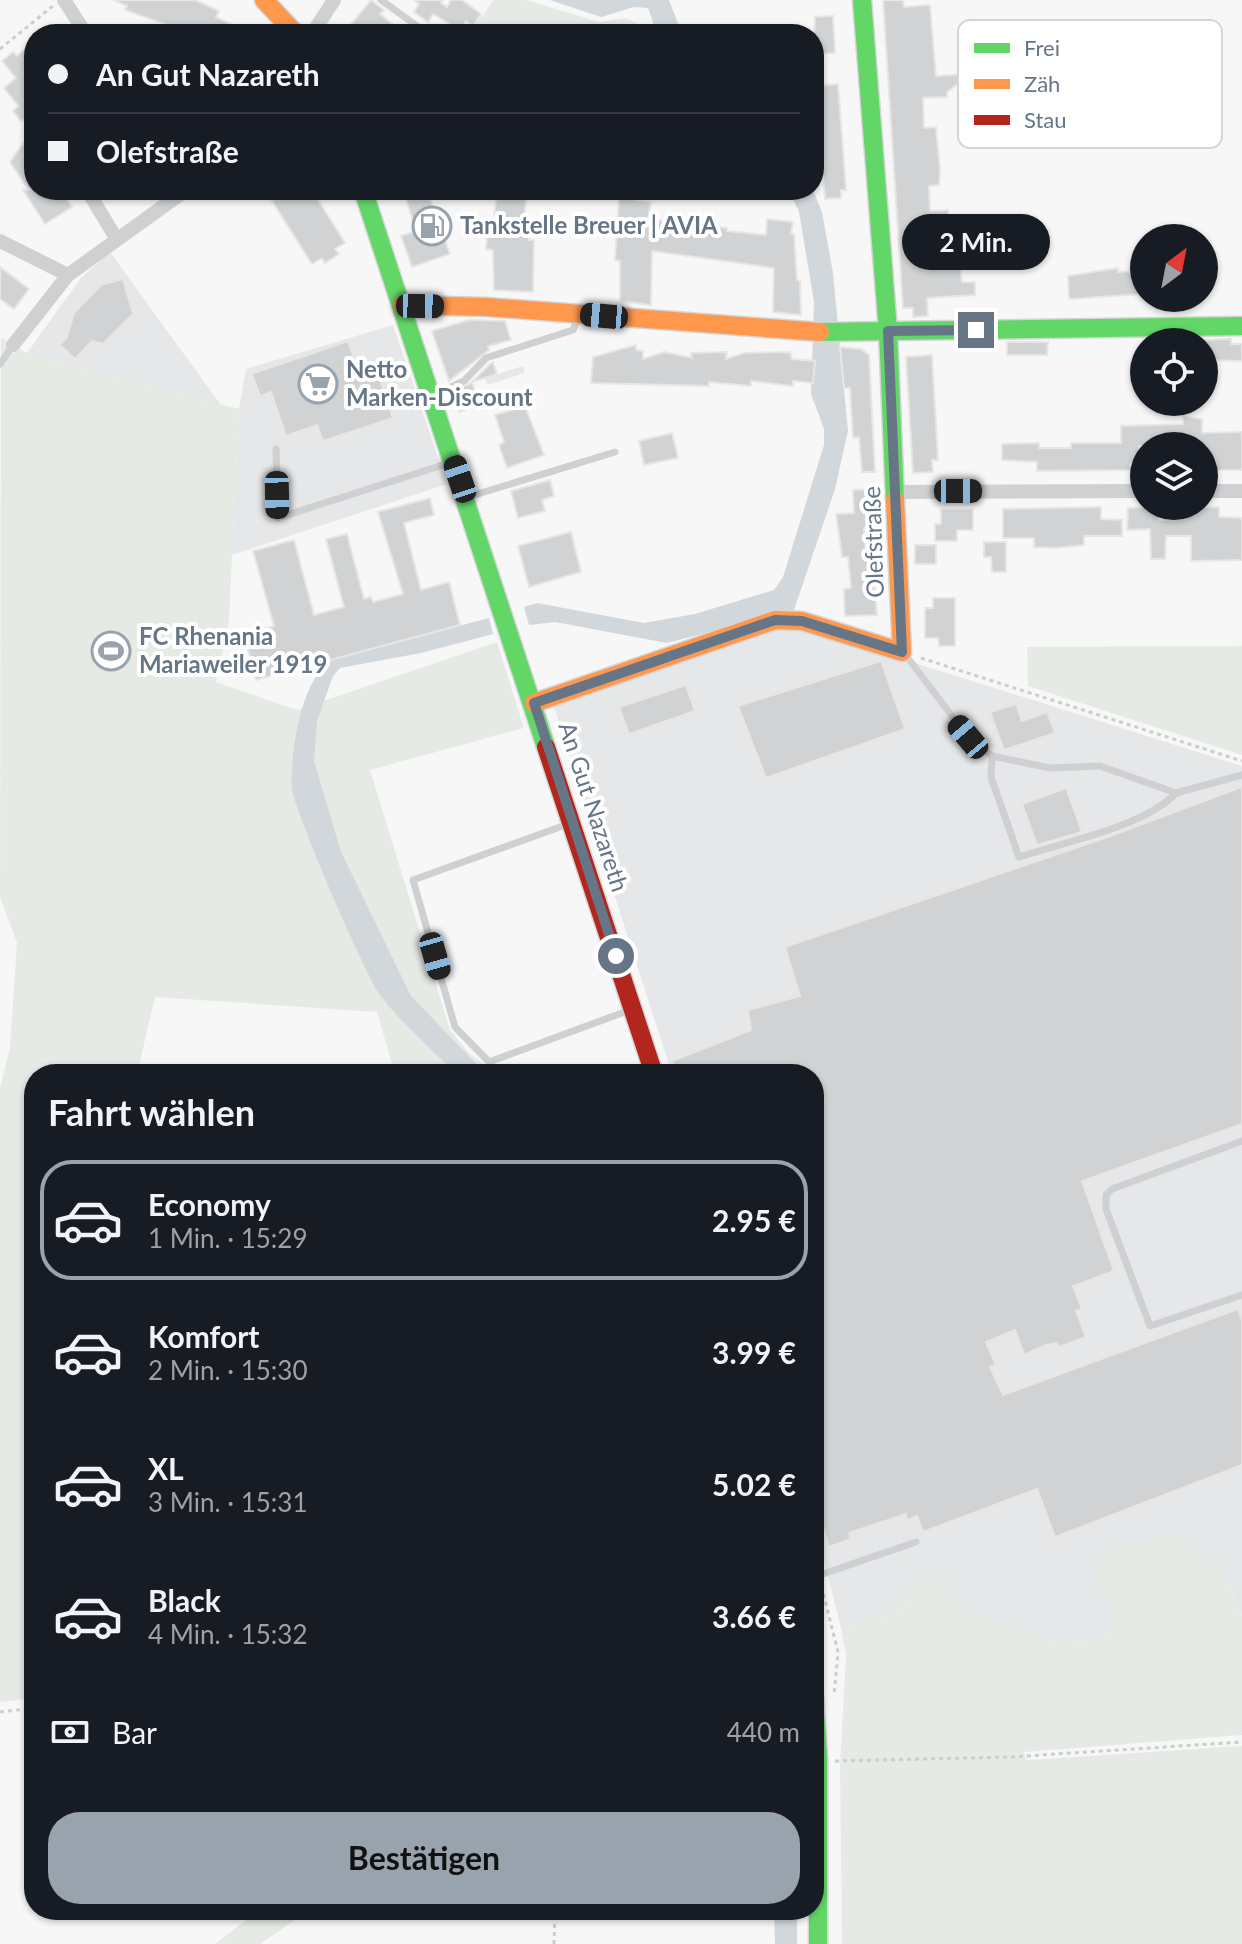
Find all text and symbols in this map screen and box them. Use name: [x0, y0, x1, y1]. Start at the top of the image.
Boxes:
legend: [958, 20, 1222, 148]
text: Frei: [1024, 34, 1060, 61]
text: An Gut Nazareth: [96, 56, 320, 92]
text: Zäh: [1024, 70, 1060, 97]
text: Stau: [1024, 106, 1067, 133]
text: Olefstraße: [96, 133, 239, 169]
fuel station icon: Tankstelle Breuer | AVIA: [411, 205, 453, 247]
place label: Tankstelle Breuer | AVIA: [460, 210, 718, 239]
callout: 2 Min.: [902, 214, 1050, 270]
north arrow: [1130, 224, 1218, 312]
map controls: [1130, 224, 1218, 520]
text: 2 Min.: [939, 226, 1013, 258]
car: [396, 294, 444, 318]
car: [579, 302, 629, 330]
route end: [958, 312, 994, 348]
button: locate: [1130, 328, 1218, 416]
place label: Netto Marken-Discount: [346, 354, 533, 411]
supermarket icon: Netto Marken-Discount: [297, 363, 339, 405]
button: layers: [1130, 432, 1218, 520]
car: [441, 452, 479, 506]
car: [265, 471, 289, 519]
car: [934, 479, 982, 503]
street label: Olefstraße: [856, 486, 889, 598]
place label: FC Rhenania Mariaweiler 1919: [139, 621, 327, 678]
sports icon: FC Rhenania Mariaweiler 1919: [90, 630, 132, 672]
car: [943, 711, 993, 763]
street label: An Gut Nazareth: [553, 718, 636, 895]
car: [417, 930, 453, 982]
route start: [598, 938, 634, 974]
text: Fahrt wählen: [48, 1090, 255, 1134]
icon: car: [52, 1184, 124, 1256]
text: Economy: [148, 1186, 271, 1222]
text: 2.95 €: [712, 1202, 796, 1238]
text: 1 Min. · 15:29: [148, 1222, 307, 1254]
icon: car: [52, 1316, 124, 1388]
text: Komfort: [148, 1318, 259, 1354]
text: 3.99 €: [712, 1334, 796, 1370]
text: 2 Min. · 15:30: [148, 1354, 307, 1386]
icon: car: [52, 1448, 124, 1520]
text: XL: [148, 1450, 184, 1486]
text: 5.02 €: [712, 1466, 796, 1502]
text: 3 Min. · 15:31: [148, 1486, 307, 1518]
icon: car: [52, 1580, 124, 1652]
text: Black: [148, 1582, 221, 1618]
text: 3.66 €: [712, 1598, 796, 1634]
text: 4 Min. · 15:32: [148, 1618, 307, 1650]
icon: cash: [48, 1710, 92, 1754]
text: Bar: [112, 1714, 157, 1750]
text: 440 m: [727, 1716, 800, 1748]
button: Bestätigen: [48, 1812, 800, 1904]

